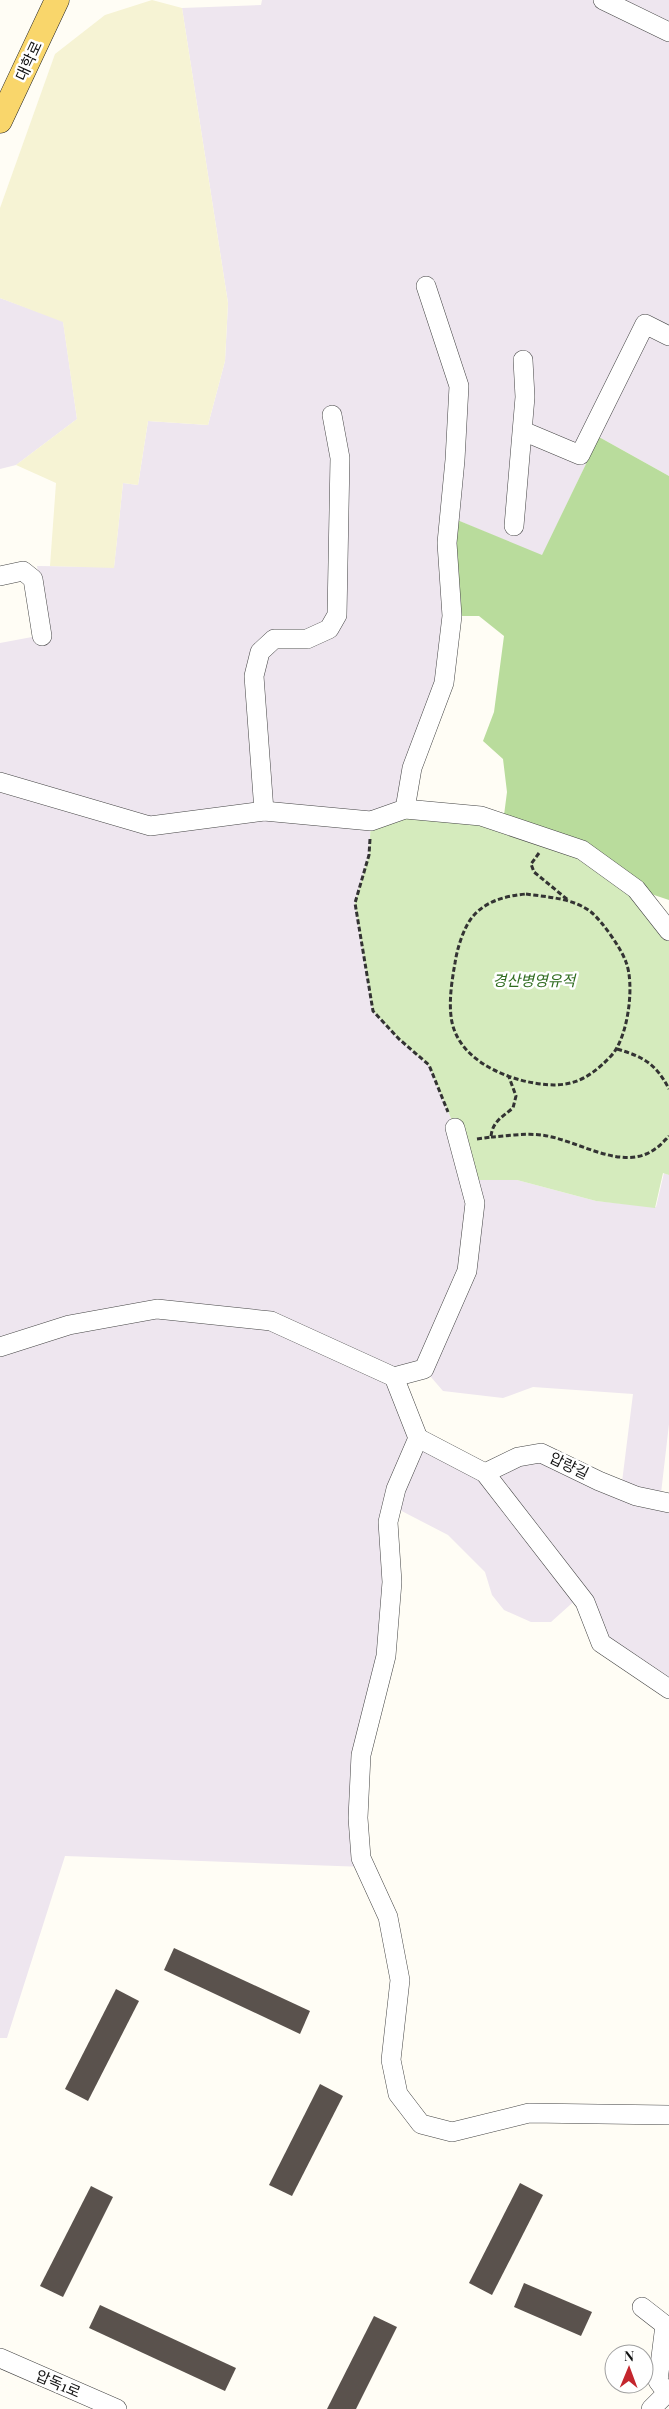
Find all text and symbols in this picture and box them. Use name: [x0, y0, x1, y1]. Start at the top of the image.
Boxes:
street label: 대학로: [10, 38, 46, 84]
park label: 경산병영유적: [493, 970, 578, 990]
street label: 압량길: [546, 1447, 592, 1483]
north arrow: [604, 2344, 654, 2394]
text: N: [624, 2346, 634, 2365]
street label: 압독1로: [33, 2365, 84, 2401]

